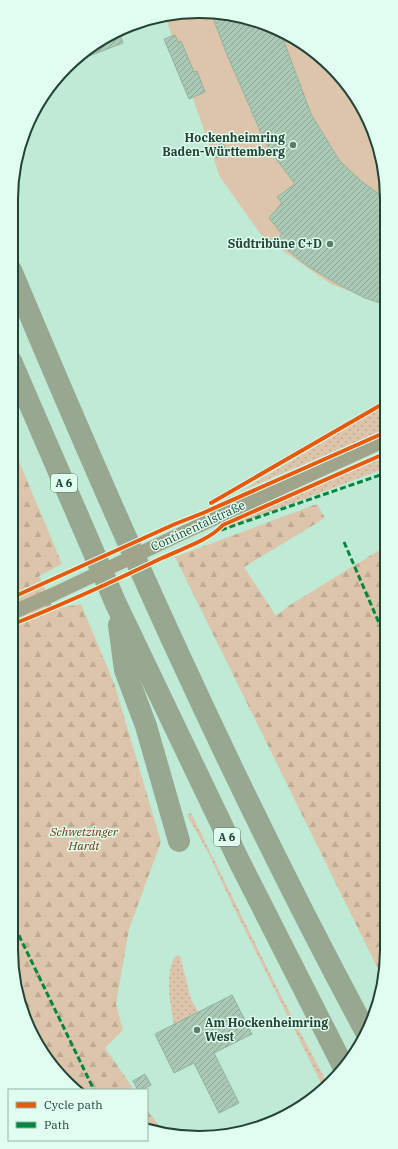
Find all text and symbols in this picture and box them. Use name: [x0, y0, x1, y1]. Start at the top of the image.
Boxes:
place label: Hockenheimring Baden-Württemberg: [162, 130, 285, 159]
marker: Hockenheimring Baden-Württemberg: [288, 140, 298, 150]
place label: Südtribüne C+D: [228, 236, 322, 251]
marker: Südtribüne C+D: [325, 239, 335, 249]
road number: A 6: [51, 474, 77, 492]
street label: Continentalstraße: [148, 497, 247, 554]
park label: Schwetzinger Hardt: [49, 824, 119, 853]
road number: A 6: [214, 828, 240, 846]
place label: Am Hockenheimring West: [205, 1015, 328, 1044]
marker: Am Hockenheimring West: [192, 1025, 202, 1035]
legend: [8, 1089, 148, 1141]
text: Cycle path: [44, 1097, 103, 1112]
text: Path: [44, 1117, 70, 1132]

